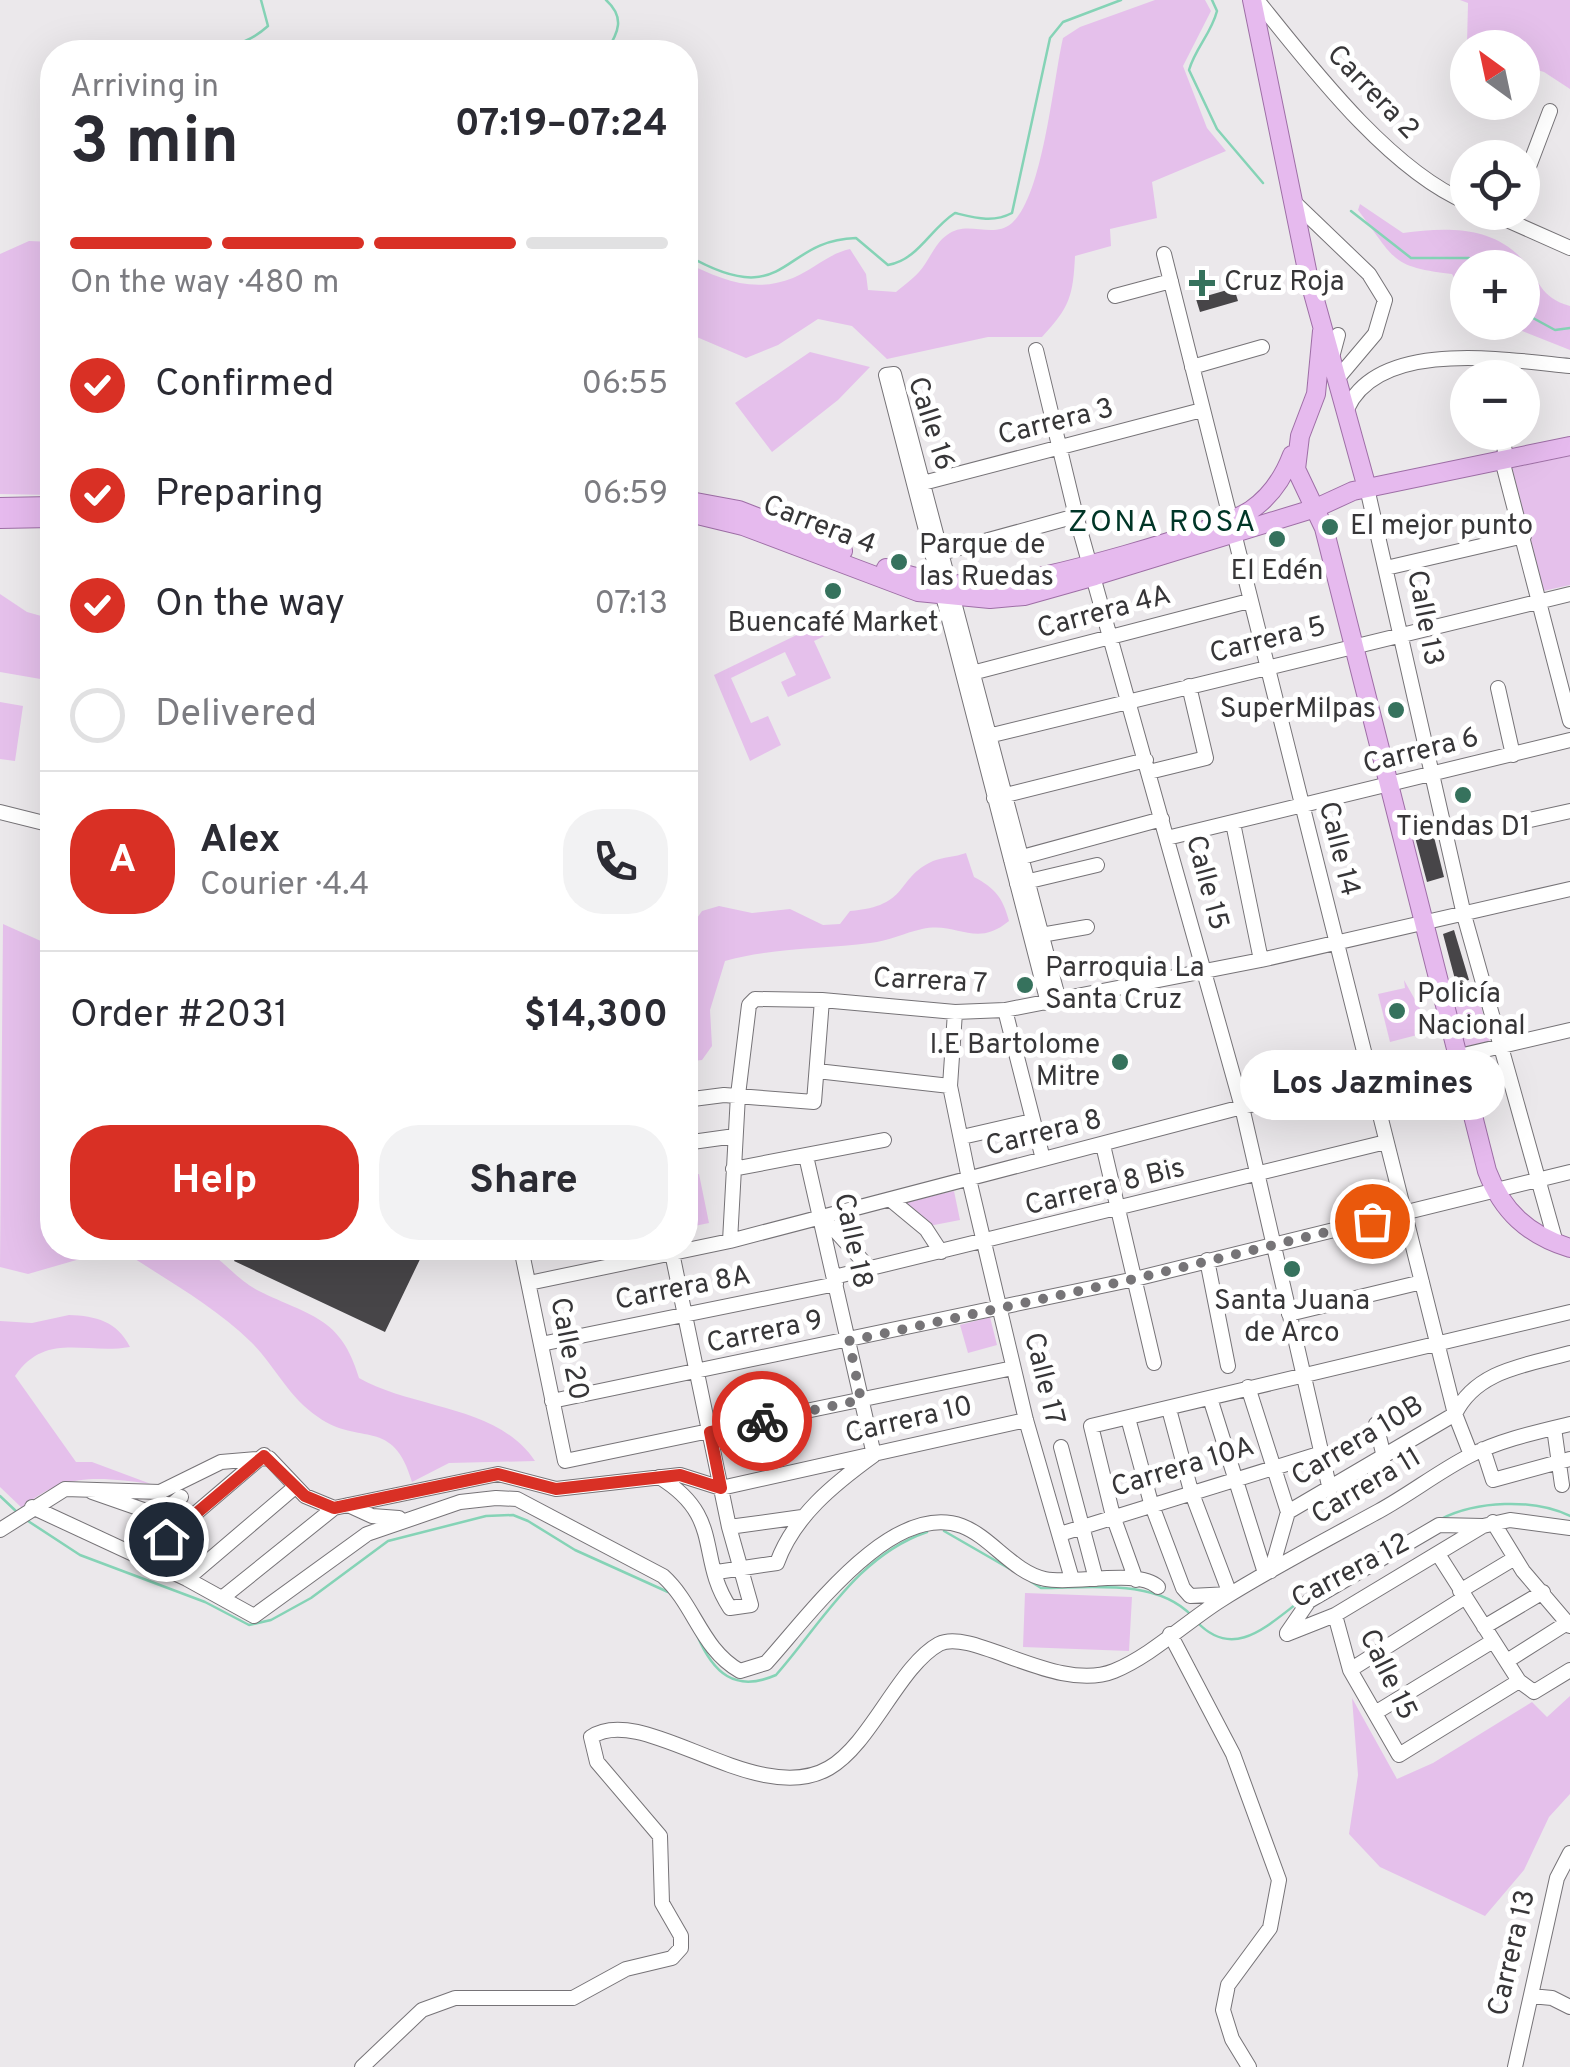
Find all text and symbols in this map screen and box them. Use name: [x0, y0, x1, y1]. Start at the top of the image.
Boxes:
north arrow: [1450, 30, 1540, 120]
map controls: [1450, 30, 1540, 450]
street label: Carrera 2: [1318, 38, 1426, 148]
text: Arriving in: [70, 68, 219, 108]
text: 07:19–07:24: [455, 101, 668, 150]
text: 3 min: [70, 104, 239, 186]
button: locate: [1450, 140, 1540, 230]
button: +: [1450, 250, 1540, 340]
text: On the way · 480 m: [70, 264, 339, 304]
place label: Cruz Roja: [1224, 265, 1345, 301]
marker: Cruz Roja: [1189, 270, 1215, 296]
icon: check: [70, 358, 125, 413]
button: −: [1450, 360, 1540, 450]
text: Confirmed: [155, 361, 334, 410]
text: 06:55: [581, 365, 668, 405]
street label: Calle 16: [898, 373, 962, 475]
street label: Carrera 3: [994, 391, 1118, 455]
icon: check: [70, 468, 125, 523]
text: Preparing: [155, 471, 324, 520]
text: 06:59: [582, 475, 668, 515]
street label: Carrera 4: [757, 488, 881, 564]
district label: ZONA ROSA: [1068, 505, 1258, 542]
place label: El mejor punto: [1350, 509, 1533, 545]
marker: El mejor punto: [1319, 516, 1341, 538]
place label: Parque de las Ruedas: [919, 528, 1054, 596]
marker: El Edén: [1266, 528, 1288, 550]
marker: Parque de las Ruedas: [888, 551, 910, 573]
place label: El Edén: [1230, 554, 1324, 590]
street label: Calle 13: [1397, 567, 1451, 669]
icon: check: [70, 578, 125, 633]
street label: Carrera 4A: [1033, 578, 1175, 648]
marker: Buencafé Market: [822, 580, 844, 602]
text: On the way: [155, 581, 345, 630]
text: 07:13: [595, 585, 668, 625]
place label: Buencafé Market: [727, 606, 939, 642]
street label: Carrera 5: [1206, 609, 1330, 673]
text: Delivered: [155, 691, 317, 740]
place label: SuperMilpas: [1220, 692, 1376, 728]
marker: SuperMilpas: [1385, 699, 1407, 721]
street label: Carrera 6: [1359, 720, 1483, 784]
marker: Tiendas D1: [1452, 784, 1474, 806]
street label: Calle 14: [1309, 798, 1367, 900]
button: phone: [563, 809, 668, 914]
place label: Tiendas D1: [1396, 810, 1530, 846]
text: Alex: [200, 817, 280, 866]
street label: Calle 15: [1176, 831, 1236, 935]
text: A: [109, 837, 136, 886]
text: Courier · 4.4: [200, 866, 369, 906]
place label: Parroquia La Santa Cruz: [1045, 951, 1205, 1019]
street label: Carrera 7: [872, 961, 988, 1003]
marker: Parroquia La Santa Cruz: [1014, 974, 1036, 996]
place label: Policía Nacional: [1417, 977, 1526, 1045]
text: Order #2031: [70, 992, 288, 1041]
text: $14,300: [524, 992, 668, 1041]
marker: Policía Nacional: [1386, 1000, 1408, 1022]
place label: I.E Bartolome Mitre: [930, 1028, 1100, 1096]
marker: I.E Bartolome Mitre: [1109, 1051, 1131, 1073]
callout: Los Jazmines: [1240, 1051, 1504, 1121]
text: Los Jazmines: [1271, 1065, 1474, 1105]
street label: Carrera 8: [982, 1102, 1106, 1166]
button: Help: [70, 1125, 359, 1240]
button: Share: [379, 1125, 668, 1240]
street label: Carrera 8 Bis: [1021, 1151, 1189, 1225]
pin: [1330, 1179, 1415, 1264]
street label: Calle 18: [824, 1190, 880, 1292]
icon: bag: [1345, 1194, 1400, 1249]
street label: Carrera 8A: [612, 1258, 754, 1320]
marker: Santa Juana de Arco: [1281, 1258, 1303, 1280]
place label: Santa Juana de Arco: [1214, 1284, 1370, 1352]
street label: Calle 20: [540, 1294, 596, 1404]
street label: Carrera 9: [704, 1303, 826, 1363]
street label: Calle 17: [1014, 1329, 1072, 1429]
courier: [712, 1371, 812, 1471]
street label: Carrera 10B: [1285, 1388, 1431, 1496]
street label: Carrera 10: [842, 1389, 976, 1453]
icon: bike: [735, 1394, 790, 1449]
street label: Carrera 10A: [1107, 1429, 1259, 1507]
street label: Carrera 11: [1305, 1440, 1429, 1534]
pin: [124, 1497, 209, 1582]
icon: home: [139, 1512, 194, 1567]
street label: Carrera 12: [1286, 1526, 1416, 1618]
street label: Calle 15: [1350, 1624, 1424, 1726]
street label: Carrera 13: [1481, 1886, 1545, 2020]

